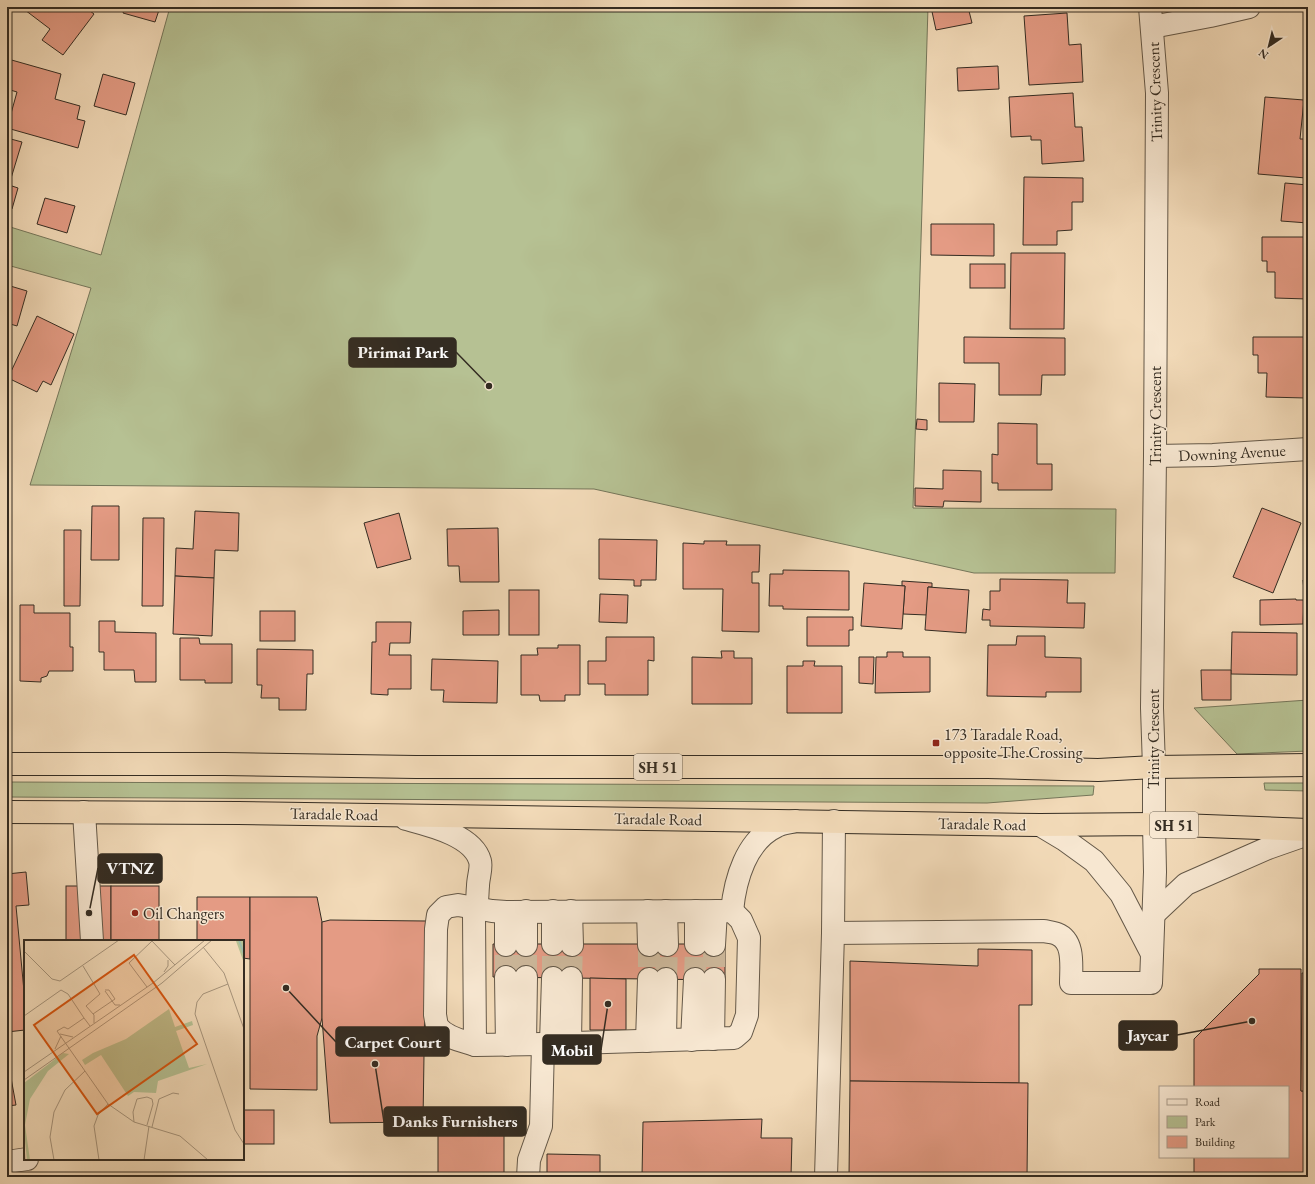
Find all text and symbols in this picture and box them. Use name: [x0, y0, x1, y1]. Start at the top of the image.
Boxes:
north arrow: [1249, 26, 1289, 66]
street label: Trinity Crescent: [1143, 42, 1167, 142]
text: N: [1256, 46, 1271, 62]
callout: Pirimai Park: [349, 338, 456, 367]
text: Pirimai Park: [357, 341, 449, 363]
street label: Trinity Crescent: [1145, 366, 1166, 466]
street label: Downing Avenue: [1178, 440, 1286, 466]
street label: Trinity Crescent: [1143, 689, 1164, 789]
place label: 173 Taradale Road, opposite The Crossing: [944, 724, 1084, 763]
marker: 173 Taradale Road, opposite The Crossing: [931, 738, 941, 748]
road number: SH 51: [634, 754, 682, 780]
street label: Taradale Road: [290, 803, 379, 825]
street label: Taradale Road: [614, 808, 703, 830]
road number: SH 51: [1150, 812, 1198, 838]
street label: Taradale Road: [938, 813, 1027, 835]
callout: VTNZ: [98, 854, 162, 883]
text: VTNZ: [106, 857, 154, 879]
place label: Oil Changers: [143, 903, 224, 924]
marker: Oil Changers: [130, 908, 140, 918]
inset map: [24, 940, 244, 1160]
callout: Jaycar: [1119, 1021, 1177, 1050]
text: Jaycar: [1125, 1024, 1169, 1046]
callout: Carpet Court: [336, 1027, 449, 1056]
text: Carpet Court: [345, 1031, 442, 1053]
callout: Mobil: [543, 1035, 601, 1064]
text: Mobil: [551, 1039, 593, 1061]
legend: [1159, 1086, 1289, 1158]
text: Road: [1195, 1094, 1221, 1110]
callout: Danks Furnishers: [384, 1107, 526, 1136]
text: Danks Furnishers: [392, 1110, 518, 1132]
text: Park: [1195, 1114, 1216, 1130]
text: Building: [1195, 1134, 1236, 1150]

